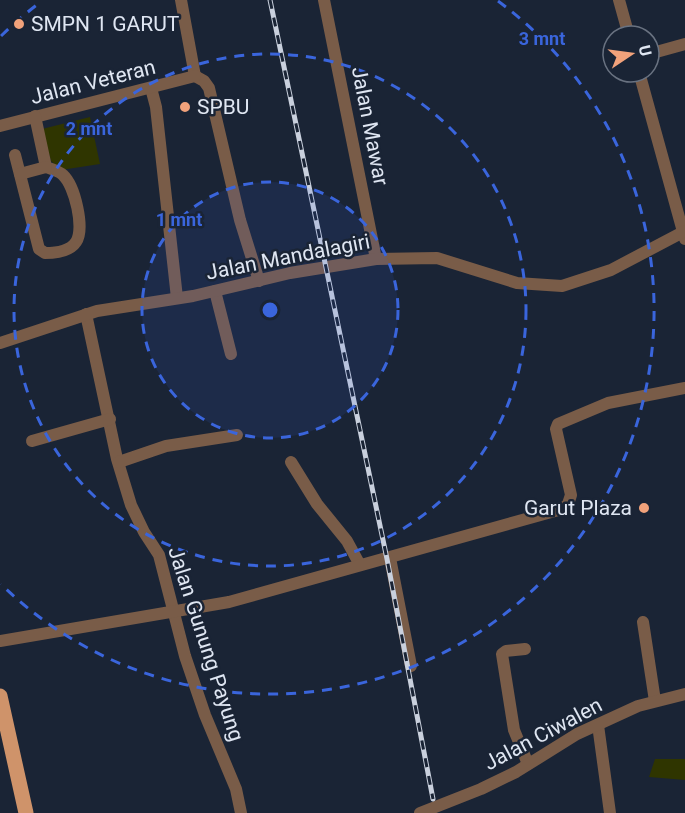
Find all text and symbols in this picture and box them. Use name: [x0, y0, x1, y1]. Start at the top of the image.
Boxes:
place label: SMPN 1 GARUT: [31, 12, 180, 36]
marker: SMPN 1 GARUT: [12, 17, 26, 31]
north arrow: [601, 24, 661, 84]
text: 3 mnt: [519, 28, 565, 49]
text: U: [635, 43, 656, 58]
street label: Jalan Veteran: [28, 55, 158, 109]
street label: Jalan Mawar: [347, 65, 393, 187]
place label: SPBU: [197, 95, 249, 119]
marker: SPBU: [178, 100, 192, 114]
text: 2 mnt: [66, 118, 112, 139]
text: 1 mnt: [156, 209, 202, 230]
street label: Jalan Mandalagiri: [204, 229, 372, 285]
centre of rings: [260, 300, 280, 320]
place label: Garut Plaza: [524, 496, 632, 520]
marker: Garut Plaza: [637, 501, 651, 515]
street label: Jalan Gunung Payung: [163, 544, 249, 744]
street label: Jalan Ciwalen: [480, 693, 606, 775]

